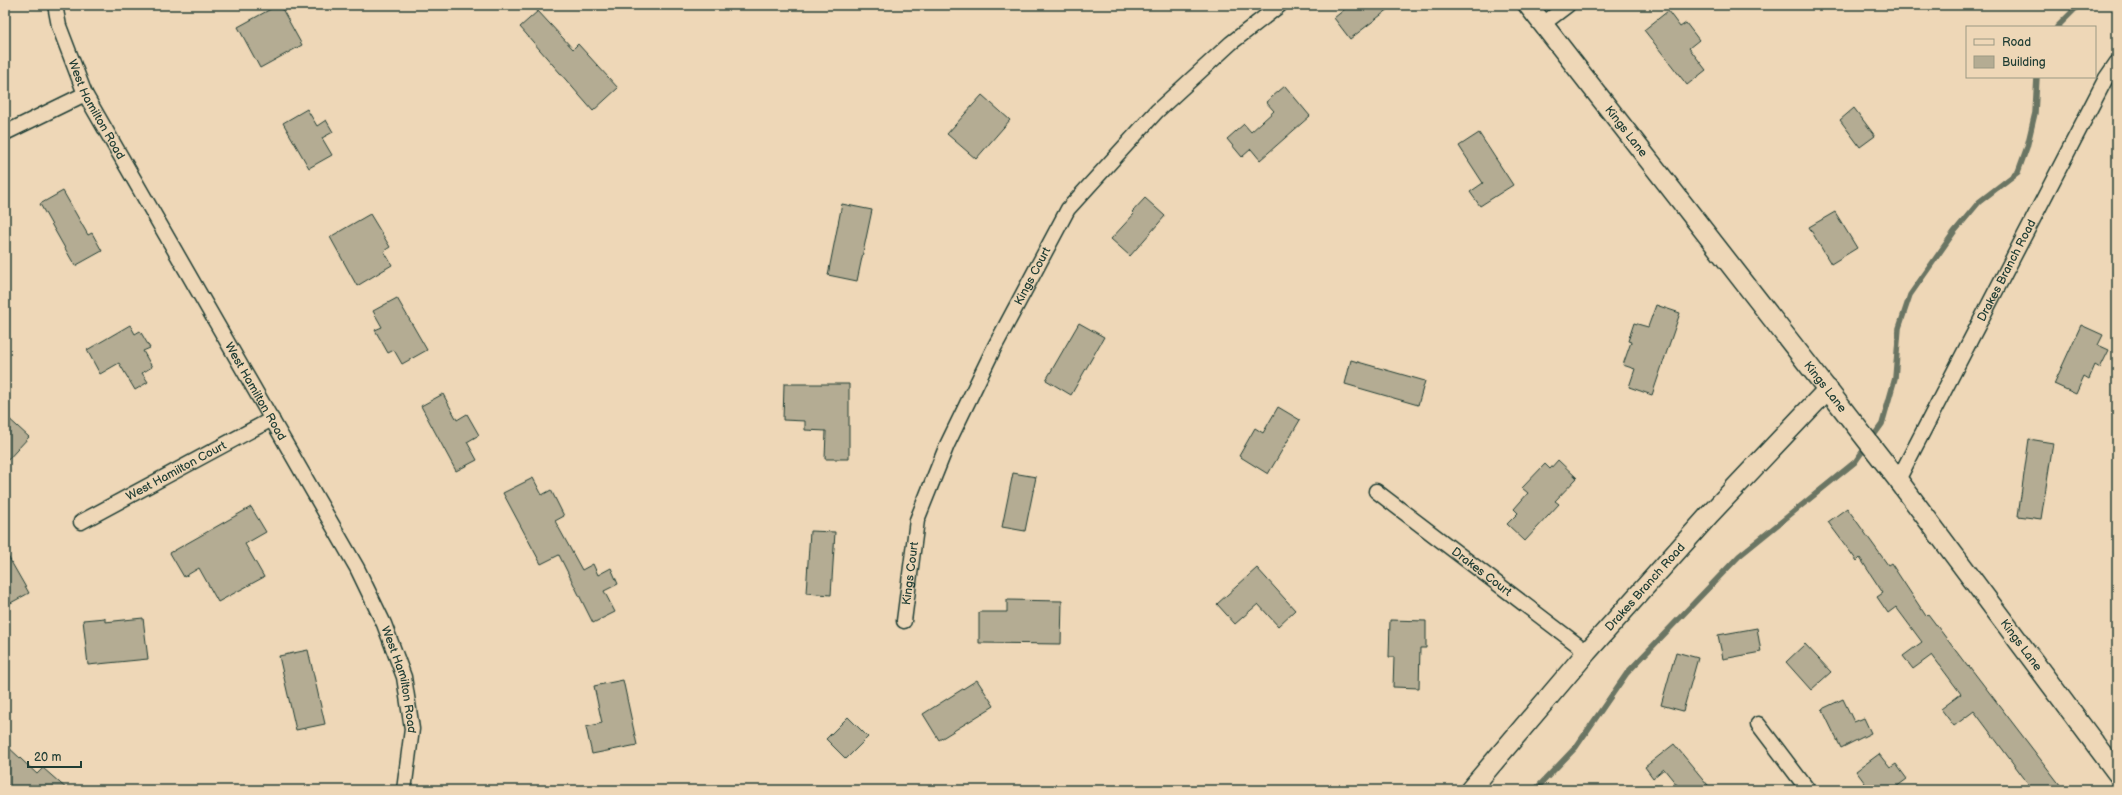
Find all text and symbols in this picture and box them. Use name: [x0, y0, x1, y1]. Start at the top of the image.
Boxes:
legend: [1966, 26, 2096, 78]
text: Road: [2002, 35, 2031, 50]
text: Building: [2002, 55, 2046, 70]
street label: West Hamilton Road: [65, 57, 128, 162]
street label: Kings Lane: [1602, 103, 1651, 160]
street label: Drakes Branch Road: [1974, 217, 2039, 324]
street label: Kings Court: [1011, 244, 1054, 308]
street label: West Hamilton Road: [222, 340, 290, 443]
street label: Kings Lane: [1801, 358, 1850, 415]
street label: West Hamilton Court: [123, 438, 229, 504]
street label: Drakes Branch Road: [1602, 540, 1688, 634]
street label: Kings Court: [899, 541, 922, 606]
street label: Drakes Court: [1449, 544, 1515, 600]
street label: Kings Lane: [1997, 616, 2045, 674]
street label: West Hamilton Road: [378, 624, 420, 734]
scale bar: [28, 743, 81, 769]
text: 20 m: [34, 750, 61, 765]

